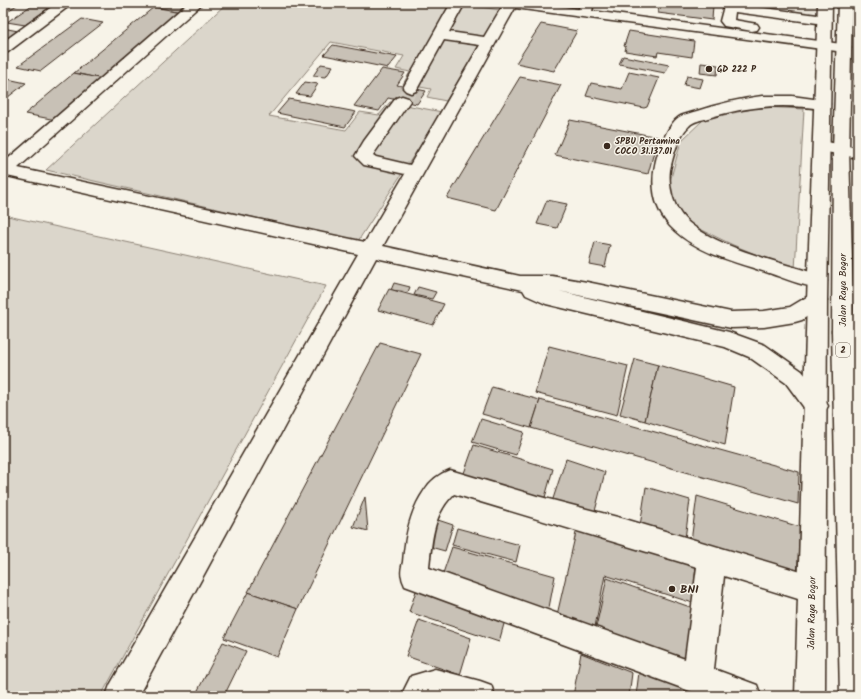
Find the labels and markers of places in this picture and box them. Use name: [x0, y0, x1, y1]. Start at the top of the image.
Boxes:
place label: GD 222 P: [717, 62, 757, 77]
marker: GD 222 P: [704, 64, 714, 74]
place label: SPBU Pertamina COCO 31.137.01: [615, 134, 680, 159]
marker: SPBU Pertamina COCO 31.137.01: [602, 141, 612, 151]
place label: BNI: [680, 580, 699, 599]
marker: BNI: [667, 584, 677, 594]

